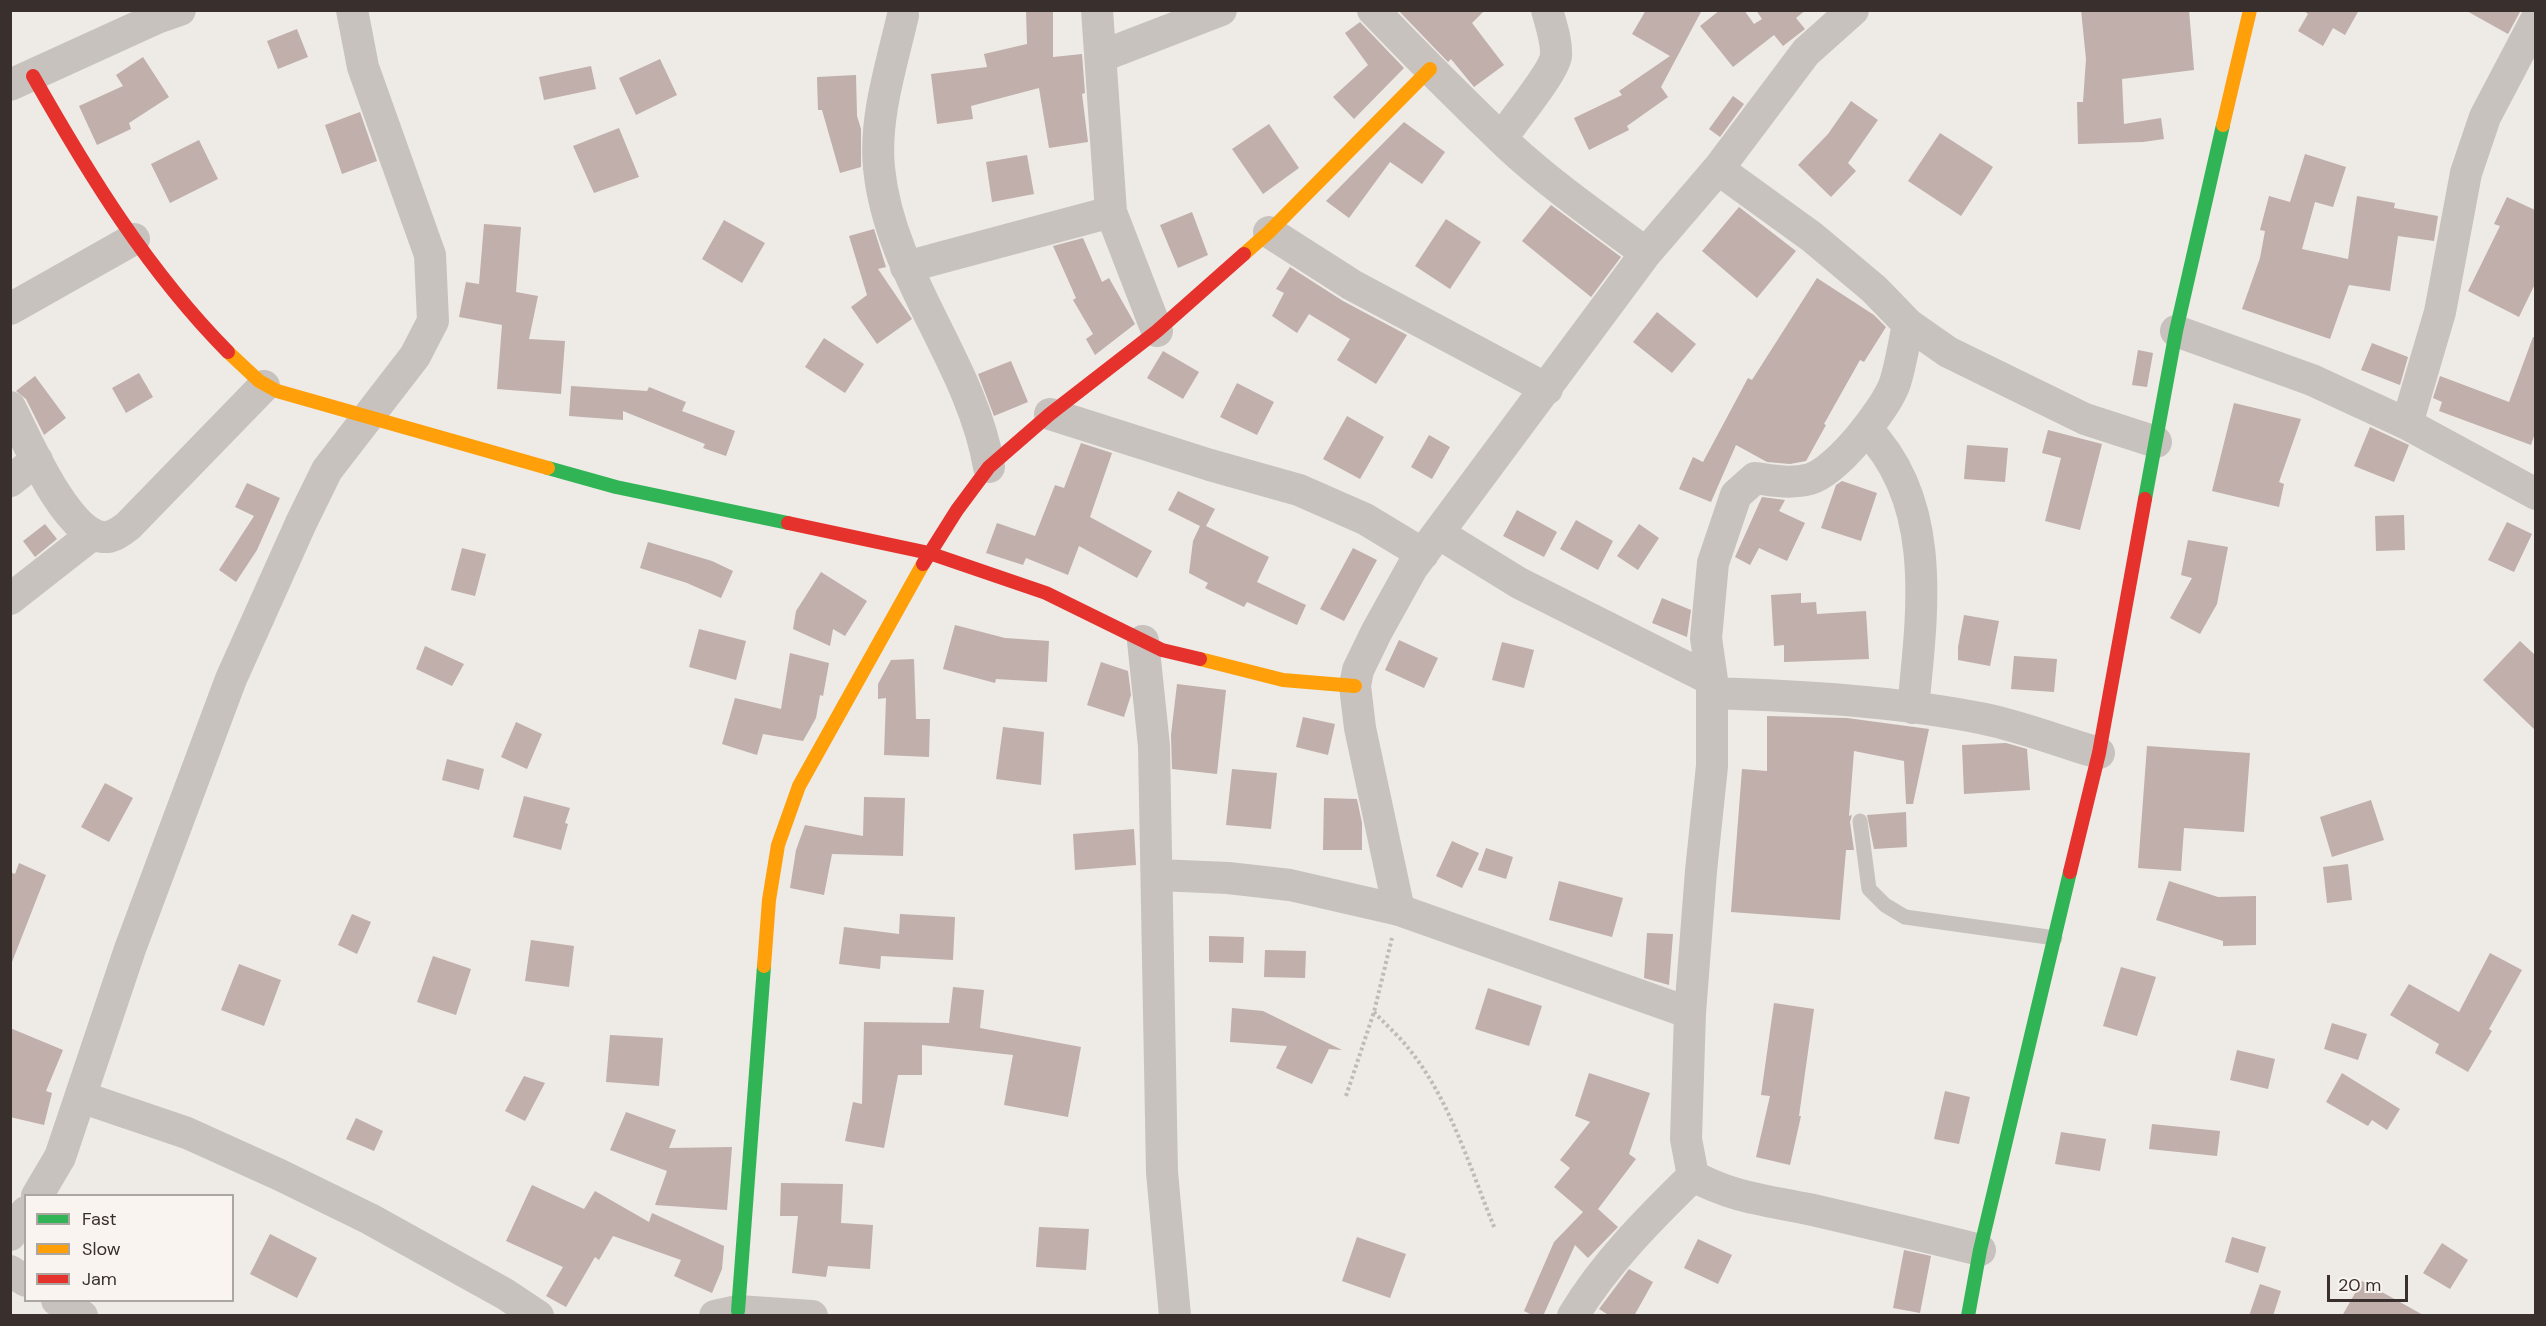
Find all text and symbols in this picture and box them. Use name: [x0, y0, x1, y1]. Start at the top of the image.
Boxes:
legend: [24, 1194, 234, 1302]
text: Fast: [82, 1207, 117, 1231]
text: Slow: [82, 1237, 121, 1261]
scale bar: [2330, 1263, 2411, 1301]
text: Jam: [82, 1267, 117, 1291]
text: 20 m: [2338, 1273, 2381, 1297]

